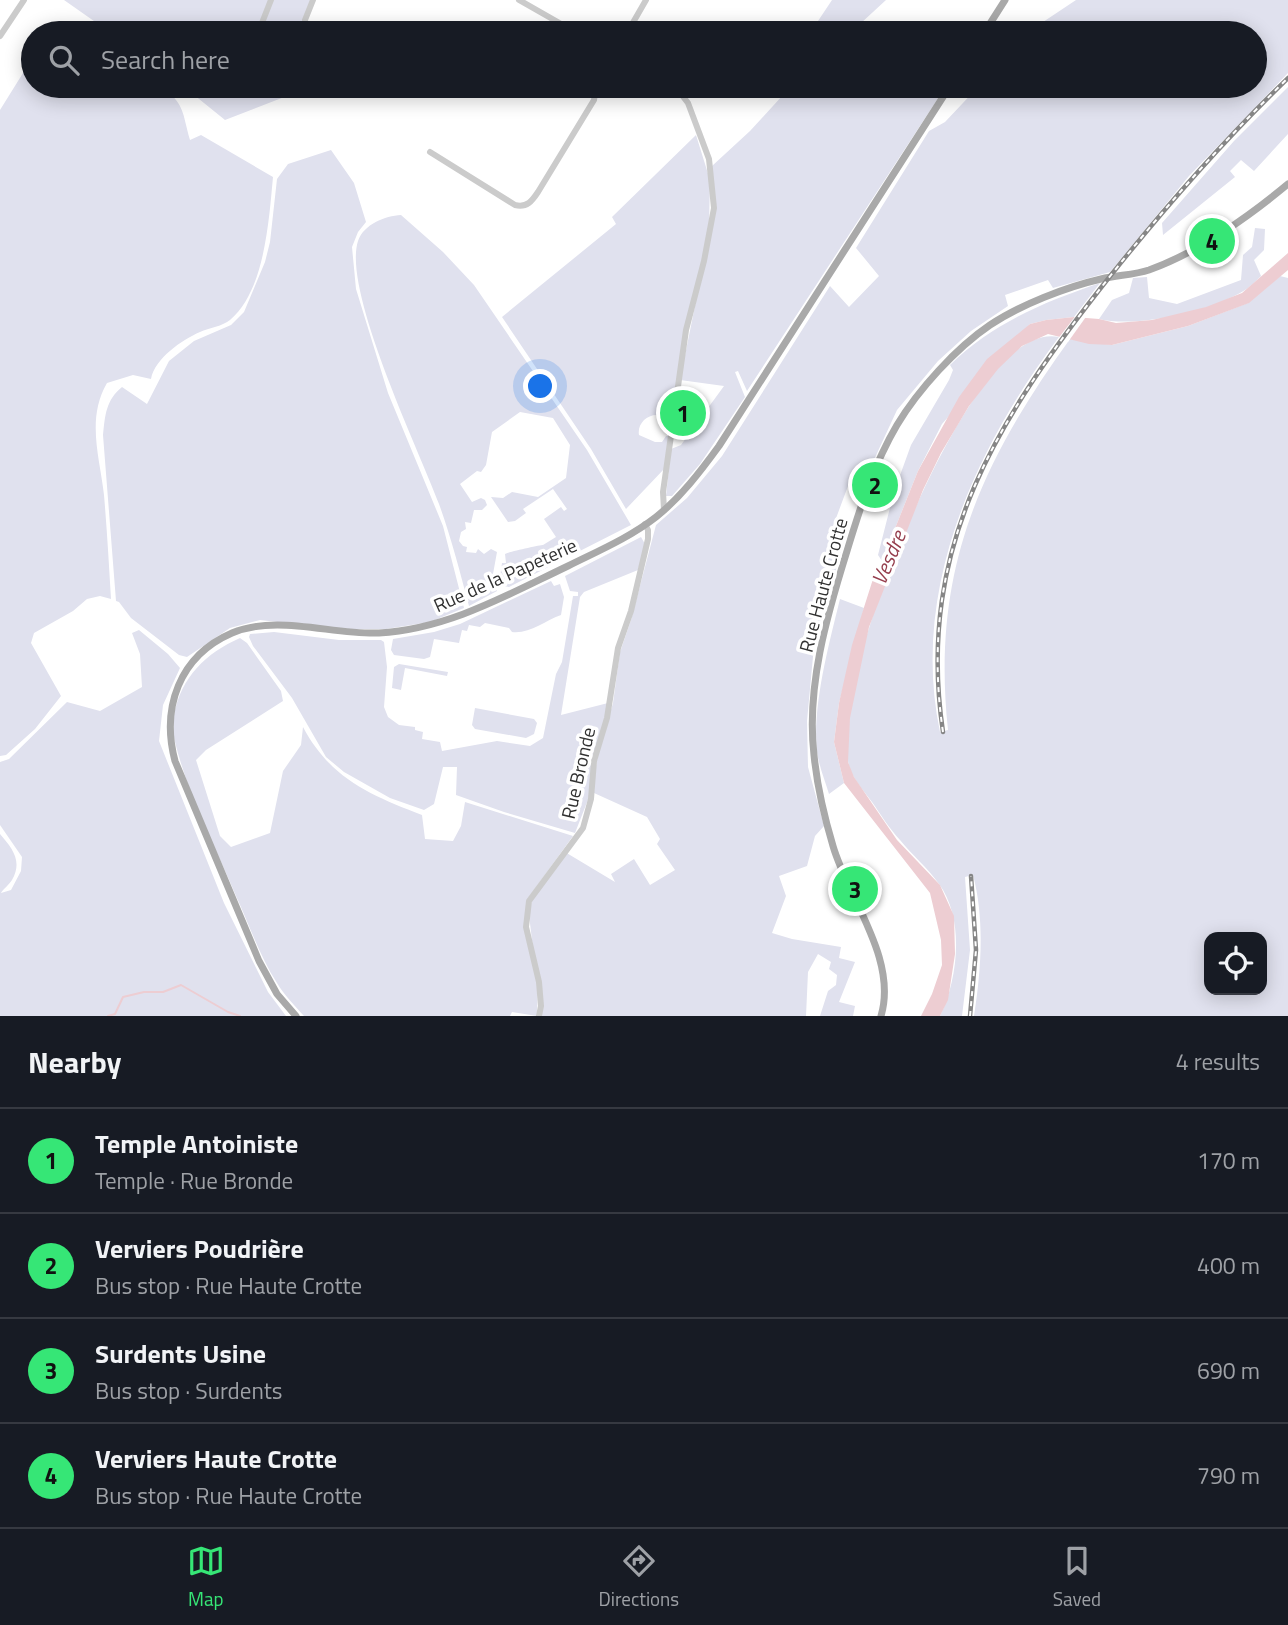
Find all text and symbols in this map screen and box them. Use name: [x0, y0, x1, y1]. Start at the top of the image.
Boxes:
search box: [21, 21, 1267, 98]
text: Search here: [101, 40, 230, 79]
icon: search: [45, 41, 83, 79]
pin: 4: [1189, 215, 1235, 267]
your location: [523, 369, 557, 403]
pin: 1: [660, 387, 706, 439]
pin: 2: [852, 459, 898, 511]
street label: Rue Haute Crotte: [791, 515, 854, 655]
water label: Vesdre: [862, 524, 914, 590]
street label: Rue de la Papeterie: [428, 530, 581, 619]
street label: Rue Bronde: [553, 724, 602, 822]
pin: 3: [832, 863, 878, 915]
map controls: [1204, 932, 1267, 995]
button: locate: [1204, 932, 1267, 995]
text: Nearby: [28, 1039, 121, 1085]
text: 4 results: [1176, 1044, 1260, 1079]
text: Temple Antoiniste: [95, 1124, 298, 1163]
text: 1: [45, 1143, 57, 1178]
text: 170 m: [1197, 1143, 1260, 1178]
text: Temple · Rue Bronde: [95, 1163, 293, 1198]
text: Verviers Poudrière: [95, 1229, 304, 1268]
text: 2: [45, 1248, 57, 1283]
text: 400 m: [1197, 1248, 1260, 1283]
text: Bus stop · Rue Haute Crotte: [95, 1268, 362, 1303]
text: Surdents Usine: [95, 1334, 266, 1373]
text: 3: [45, 1353, 57, 1388]
text: 690 m: [1197, 1353, 1260, 1388]
text: Bus stop · Surdents: [95, 1373, 282, 1408]
text: Verviers Haute Crotte: [95, 1439, 337, 1478]
text: 4: [45, 1458, 57, 1493]
text: 790 m: [1197, 1458, 1260, 1493]
text: Bus stop · Rue Haute Crotte: [95, 1478, 362, 1513]
tab: Map: [187, 1542, 225, 1613]
tab: Directions: [599, 1542, 679, 1613]
tab: Saved: [1053, 1542, 1101, 1613]

